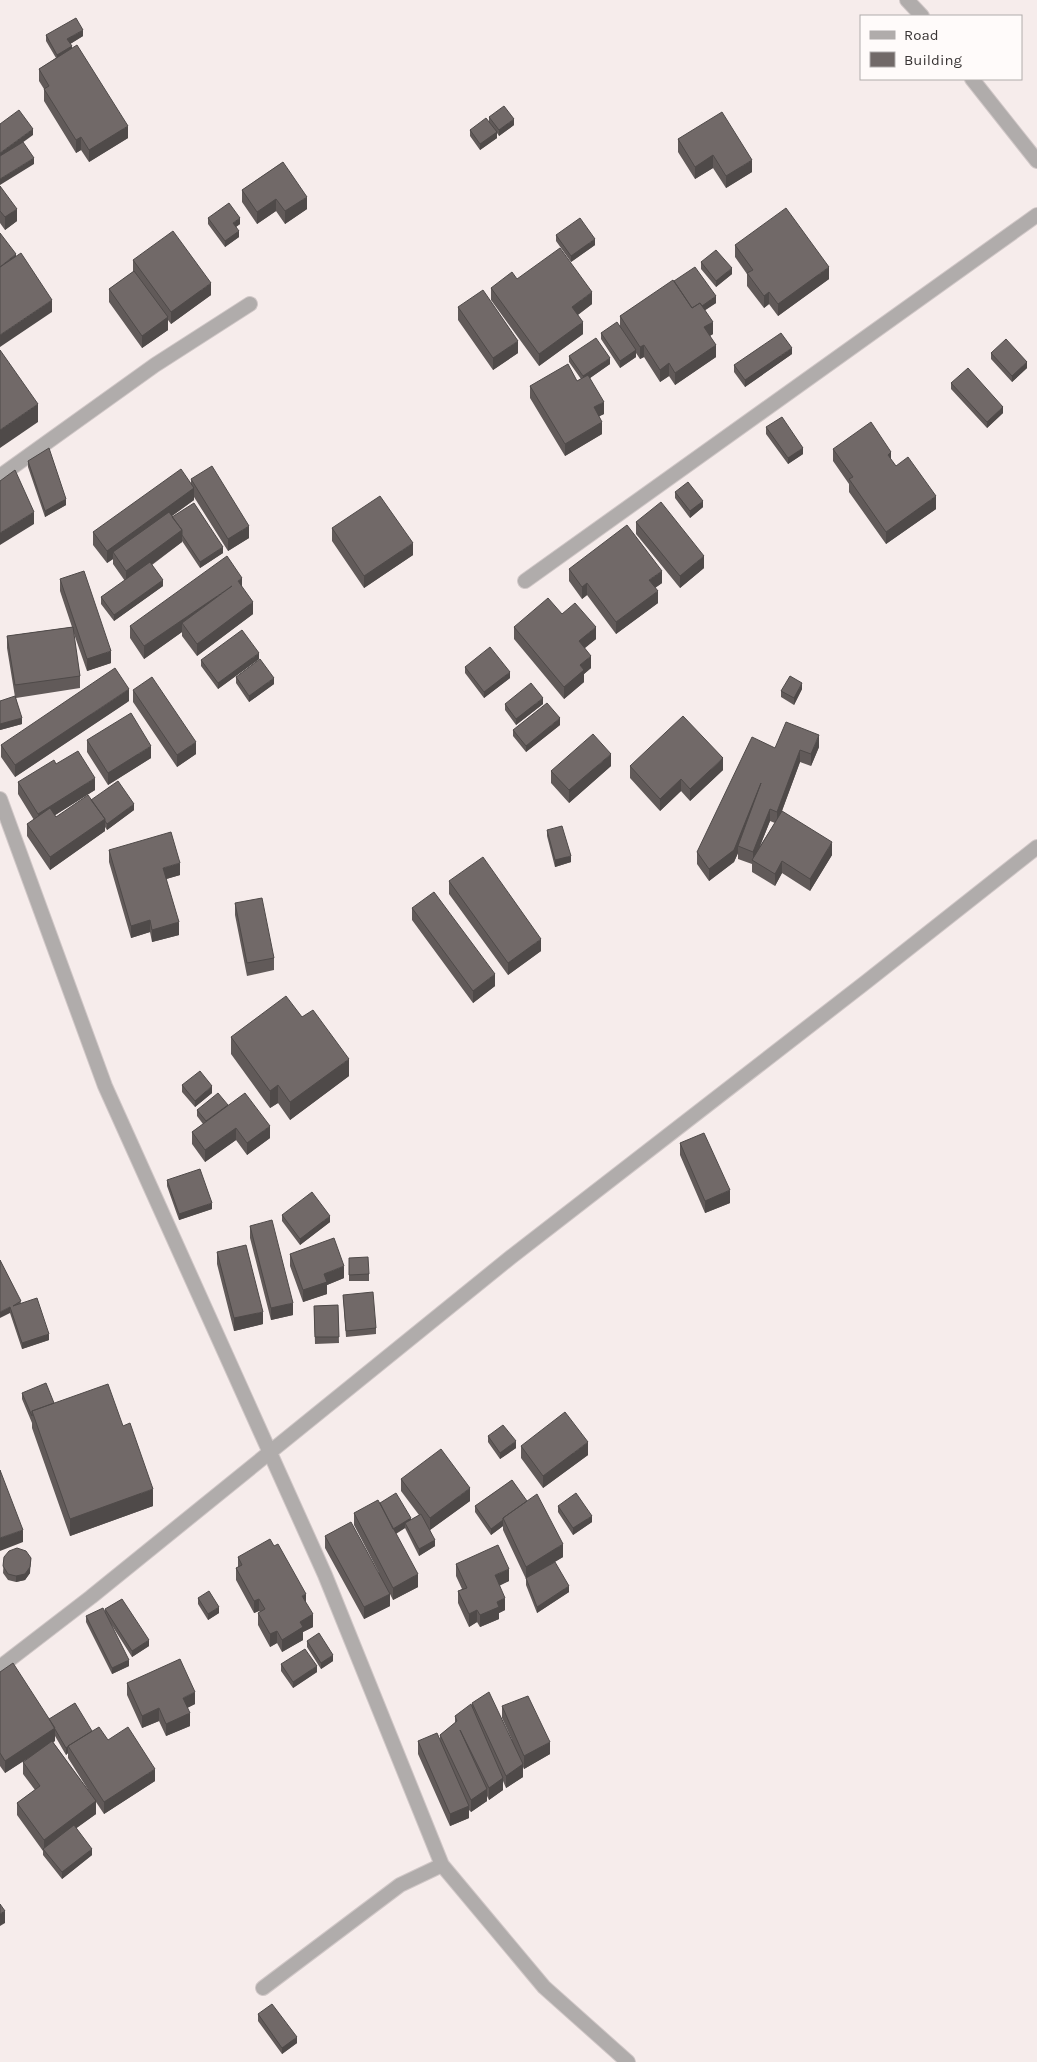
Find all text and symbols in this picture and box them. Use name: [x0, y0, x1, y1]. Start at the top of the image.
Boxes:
legend: [860, 15, 1022, 80]
text: Road: [904, 26, 939, 44]
text: Building: [904, 51, 962, 69]

